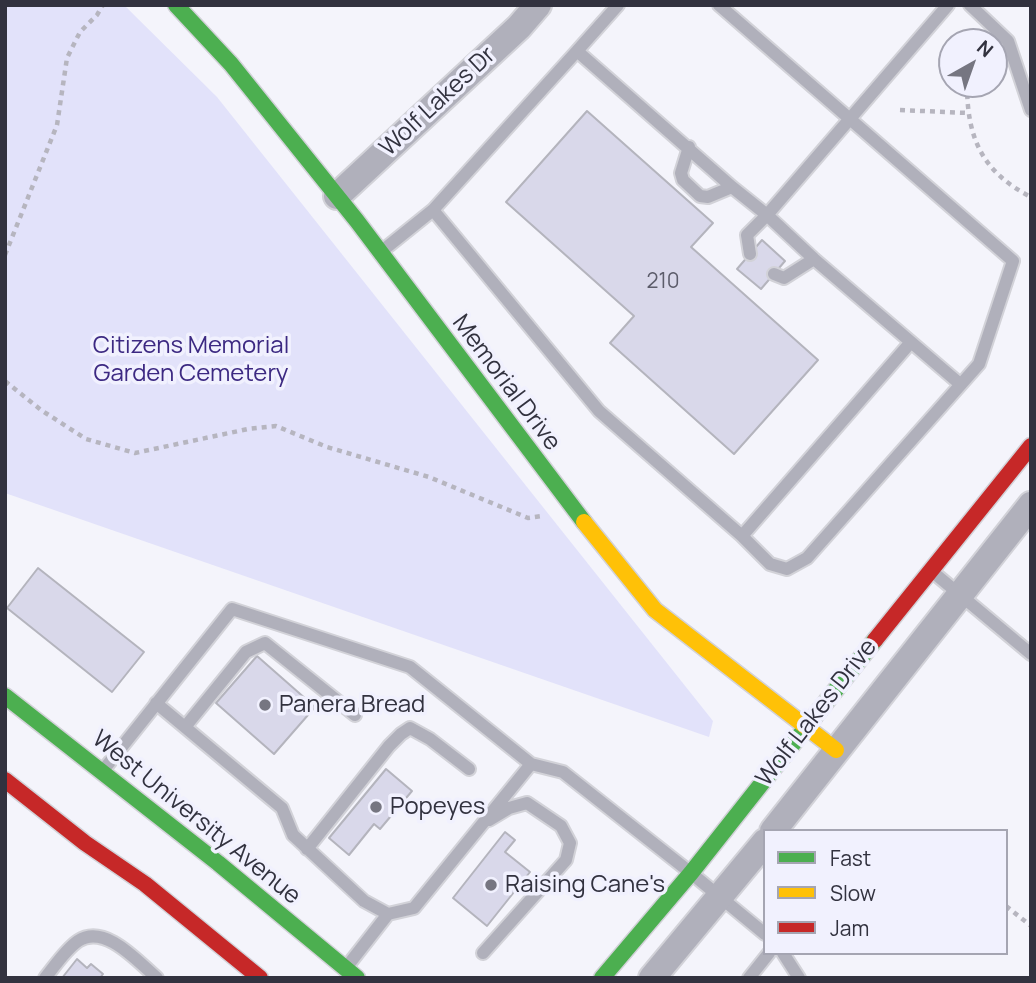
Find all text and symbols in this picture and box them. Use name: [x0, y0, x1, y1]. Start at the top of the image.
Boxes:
north arrow: [938, 28, 1008, 98]
text: N: [972, 34, 999, 63]
street label: Wolf Lakes Dr: [374, 41, 502, 163]
house number: 210: [647, 269, 679, 295]
street label: Memorial Drive: [446, 309, 566, 457]
park label: Citizens Memorial Garden Cemetery: [93, 332, 289, 388]
street label: Wolf Lakes Drive: [751, 634, 883, 792]
place label: Panera Bread: [279, 691, 425, 719]
marker: Panera Bread: [257, 697, 273, 713]
street label: West University Avenue: [86, 725, 306, 911]
place label: Popeyes: [390, 793, 485, 821]
marker: Popeyes: [368, 799, 384, 815]
legend: [763, 829, 1008, 955]
text: Fast: [830, 844, 871, 872]
place label: Raising Cane's: [505, 871, 665, 899]
marker: Raising Cane's: [483, 877, 499, 893]
text: Slow: [830, 879, 876, 907]
text: Jam: [830, 914, 869, 942]

